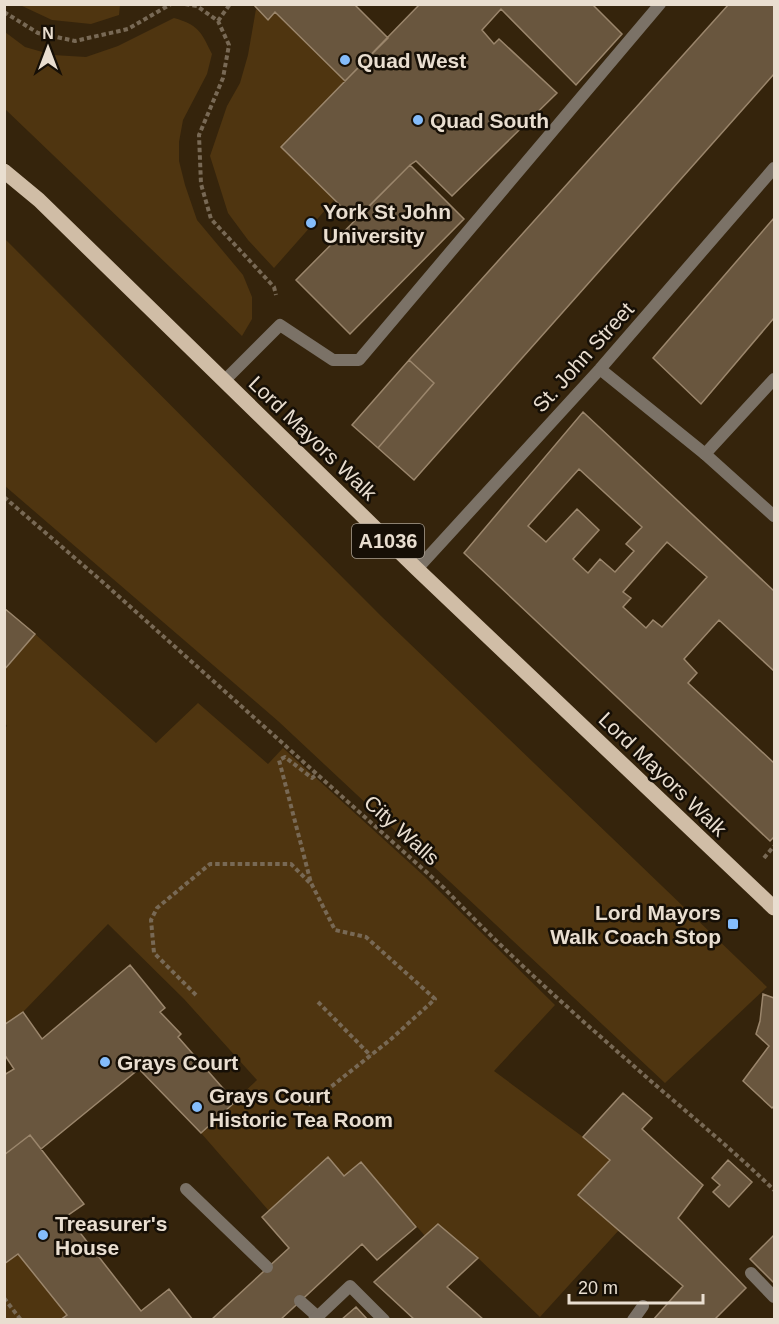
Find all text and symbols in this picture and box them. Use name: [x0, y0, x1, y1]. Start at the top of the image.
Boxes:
north arrow: [18, 18, 78, 78]
text: N: [42, 25, 54, 42]
place label: Quad West: [357, 49, 466, 72]
marker: Quad West: [338, 53, 352, 67]
place label: Quad South: [430, 109, 549, 132]
marker: Quad South: [411, 113, 425, 127]
place label: York St John University: [323, 200, 451, 247]
marker: York St John University: [304, 216, 318, 230]
street label: St. John Street: [528, 298, 638, 416]
street label: Lord Mayors Walk: [244, 371, 382, 505]
road number: A1036: [352, 524, 424, 558]
street label: Lord Mayors Walk: [594, 707, 732, 841]
street label: City Walls: [360, 790, 444, 870]
place label: Lord Mayors Walk Coach Stop: [550, 901, 721, 948]
marker: Lord Mayors Walk Coach Stop: [726, 917, 740, 931]
place label: Grays Court: [117, 1051, 238, 1074]
marker: Grays Court: [98, 1055, 112, 1069]
place label: Grays Court Historic Tea Room: [209, 1084, 393, 1131]
marker: Grays Court Historic Tea Room: [190, 1100, 204, 1114]
place label: Treasurer's House: [55, 1212, 167, 1259]
marker: Treasurer's House: [36, 1228, 50, 1242]
scale bar: [569, 1267, 702, 1305]
text: 20 m: [578, 1278, 618, 1298]

